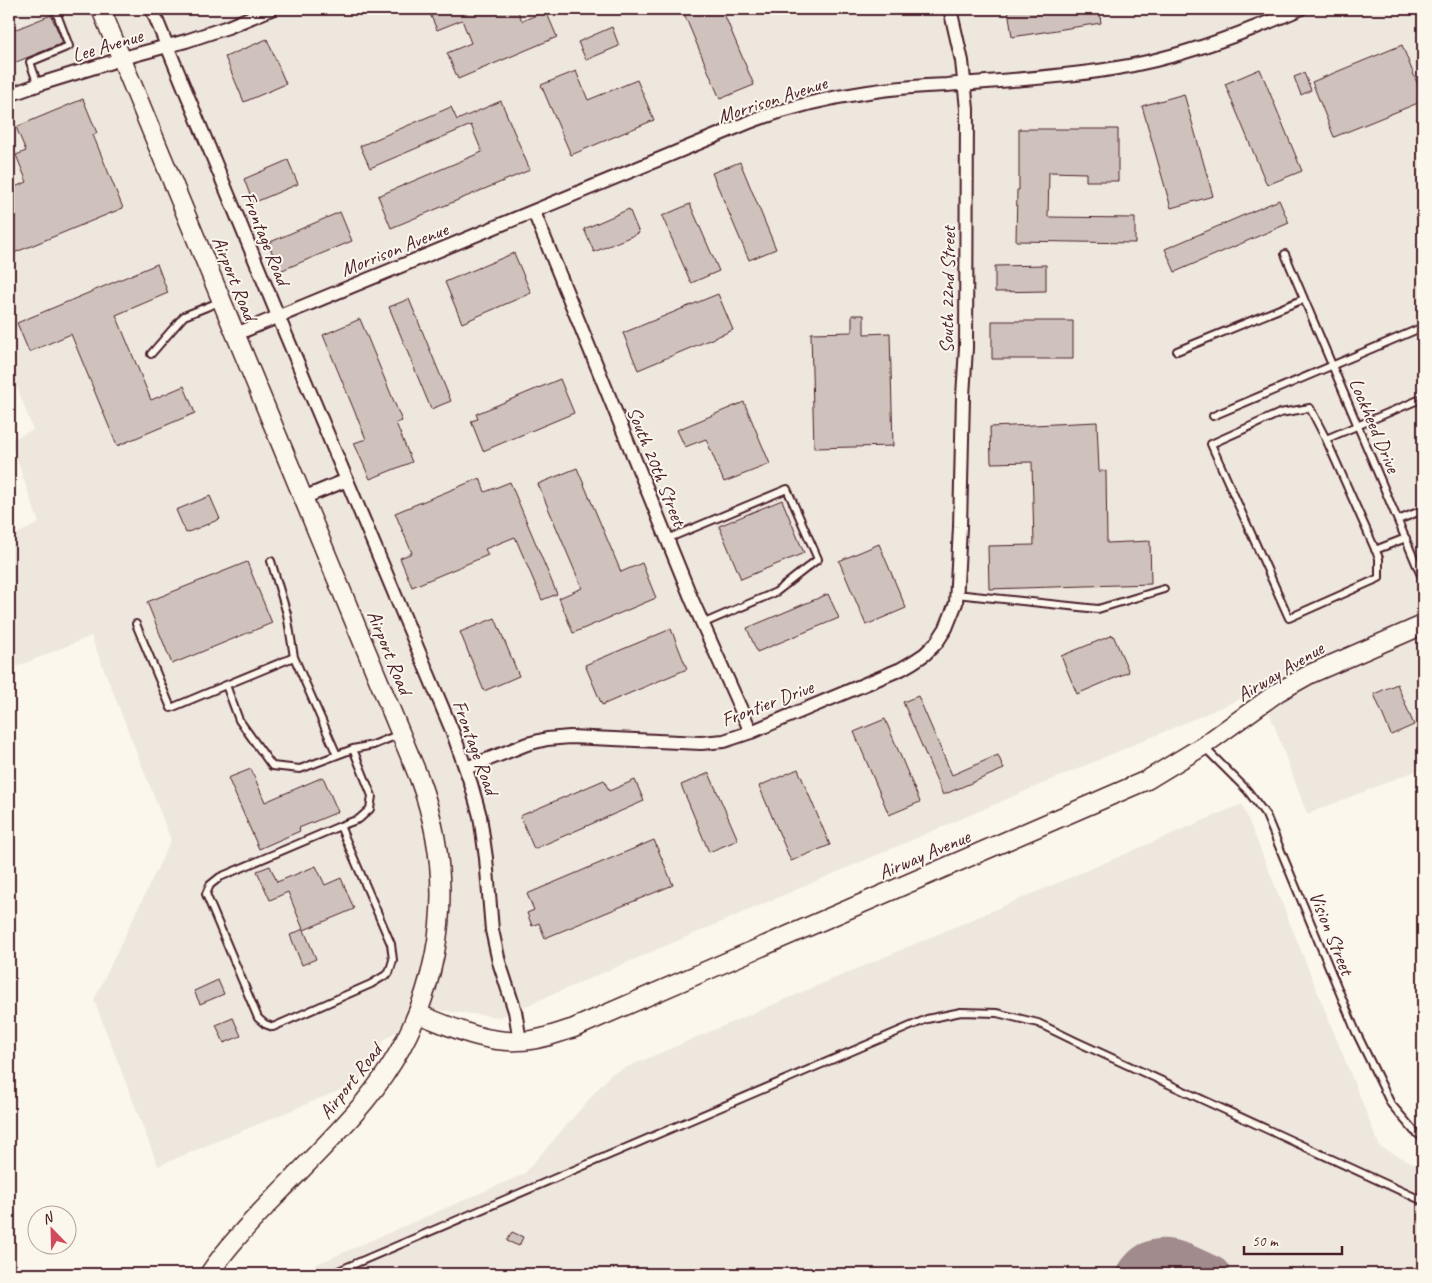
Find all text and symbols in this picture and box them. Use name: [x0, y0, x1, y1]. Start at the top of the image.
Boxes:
street label: Lee Avenue: [69, 23, 147, 68]
street label: Morrison Avenue: [714, 70, 831, 129]
street label: Frontage Road: [235, 188, 297, 292]
street label: Morrison Avenue: [337, 216, 453, 282]
street label: South 22nd Street: [934, 224, 961, 354]
street label: Airport Road: [206, 232, 264, 327]
street label: Lockheed Drive: [1343, 374, 1406, 478]
street label: South 20th Street: [621, 403, 693, 532]
street label: Airport Road: [361, 606, 419, 701]
street label: Airway Avenue: [1232, 635, 1330, 707]
street label: Frontier Drive: [718, 674, 818, 732]
street label: Frontage Road: [447, 697, 505, 801]
street label: Airway Avenue: [875, 823, 975, 885]
street label: Vision Street: [1303, 888, 1361, 981]
street label: Airport Road: [313, 1036, 389, 1124]
north arrow: [28, 1206, 78, 1256]
text: N: [40, 1208, 57, 1228]
scale bar: [1244, 1223, 1342, 1255]
text: 50 m: [1252, 1232, 1279, 1251]

